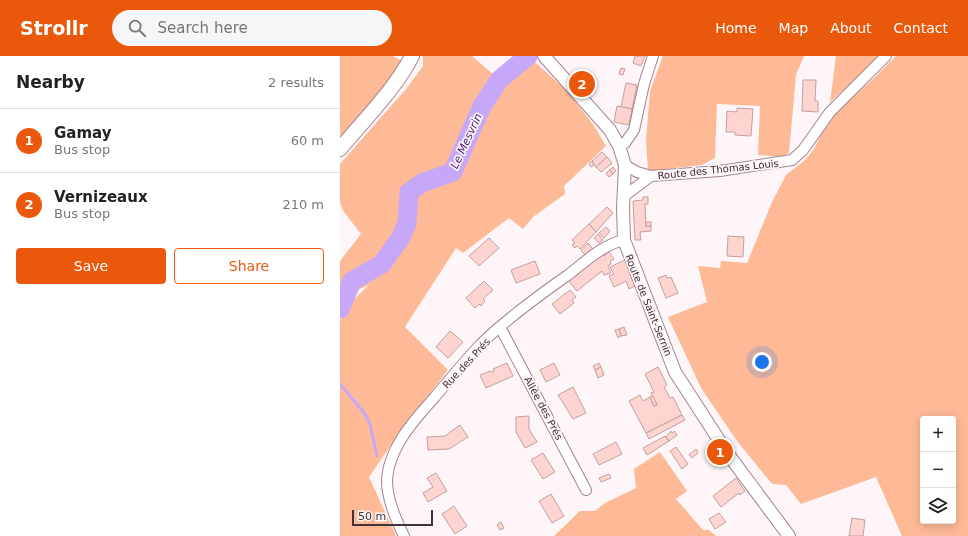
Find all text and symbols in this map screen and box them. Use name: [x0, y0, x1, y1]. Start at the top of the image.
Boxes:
search box: [112, 10, 392, 46]
text: Strollr: [20, 17, 88, 39]
icon: search: [126, 17, 148, 39]
text: Search here: [158, 19, 248, 37]
text: Home: [715, 20, 757, 36]
text: Map: [779, 20, 808, 36]
text: About: [830, 20, 872, 36]
text: Contact: [894, 20, 948, 36]
pin: 2: [569, 69, 595, 99]
text: Nearby: [16, 72, 85, 92]
text: 2 results: [268, 75, 324, 90]
water label: Le Mesvrin: [448, 112, 485, 171]
text: Gamay: [54, 124, 112, 142]
text: 1: [24, 133, 34, 148]
text: 60 m: [291, 133, 324, 148]
text: Bus stop: [54, 142, 110, 157]
street label: Route des Thomas Louis: [657, 158, 779, 181]
text: Vernizeaux: [54, 188, 148, 206]
text: 2: [24, 197, 34, 212]
text: 210 m: [282, 197, 324, 212]
text: Bus stop: [54, 206, 110, 221]
button: Save: [16, 248, 166, 284]
button: Share: [174, 248, 324, 284]
street label: Route de Saint-Sernin: [623, 253, 674, 358]
street label: Rue des Prés: [440, 336, 492, 391]
your location: [752, 352, 772, 372]
street label: Allée des Prés: [522, 375, 565, 442]
map controls: [920, 416, 956, 524]
button: +: [920, 416, 956, 452]
pin: 1: [707, 437, 733, 467]
button: −: [920, 452, 956, 488]
button: layers: [920, 488, 956, 524]
scale bar: [352, 508, 433, 527]
text: 50 m: [358, 510, 386, 523]

